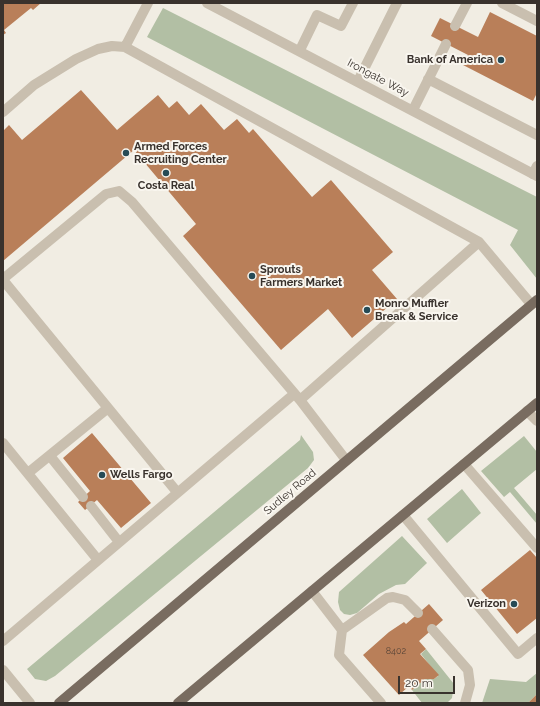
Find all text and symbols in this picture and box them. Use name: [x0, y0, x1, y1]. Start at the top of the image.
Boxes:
place label: Bank of America: [407, 53, 493, 67]
marker: Bank of America: [496, 55, 506, 65]
street label: Irongate Way: [345, 56, 411, 100]
place label: Armed Forces Recruiting Center: [134, 140, 227, 166]
marker: Armed Forces Recruiting Center: [121, 148, 131, 158]
marker: Costa Real: [161, 168, 171, 178]
place label: Costa Real: [138, 179, 194, 193]
place label: Sprouts Farmers Market: [260, 263, 342, 289]
marker: Sprouts Farmers Market: [247, 271, 257, 281]
place label: Monro Muffler Break & Service: [375, 297, 458, 323]
marker: Monro Muffler Break & Service: [362, 305, 372, 315]
street label: Sudley Road: [261, 466, 319, 518]
place label: Wells Fargo: [110, 468, 172, 482]
marker: Wells Fargo: [97, 470, 107, 480]
place label: Verizon: [467, 597, 506, 611]
marker: Verizon: [509, 599, 519, 609]
house number: 8402: [386, 646, 406, 656]
scale bar: [400, 668, 457, 694]
text: 20 m: [405, 676, 433, 690]

